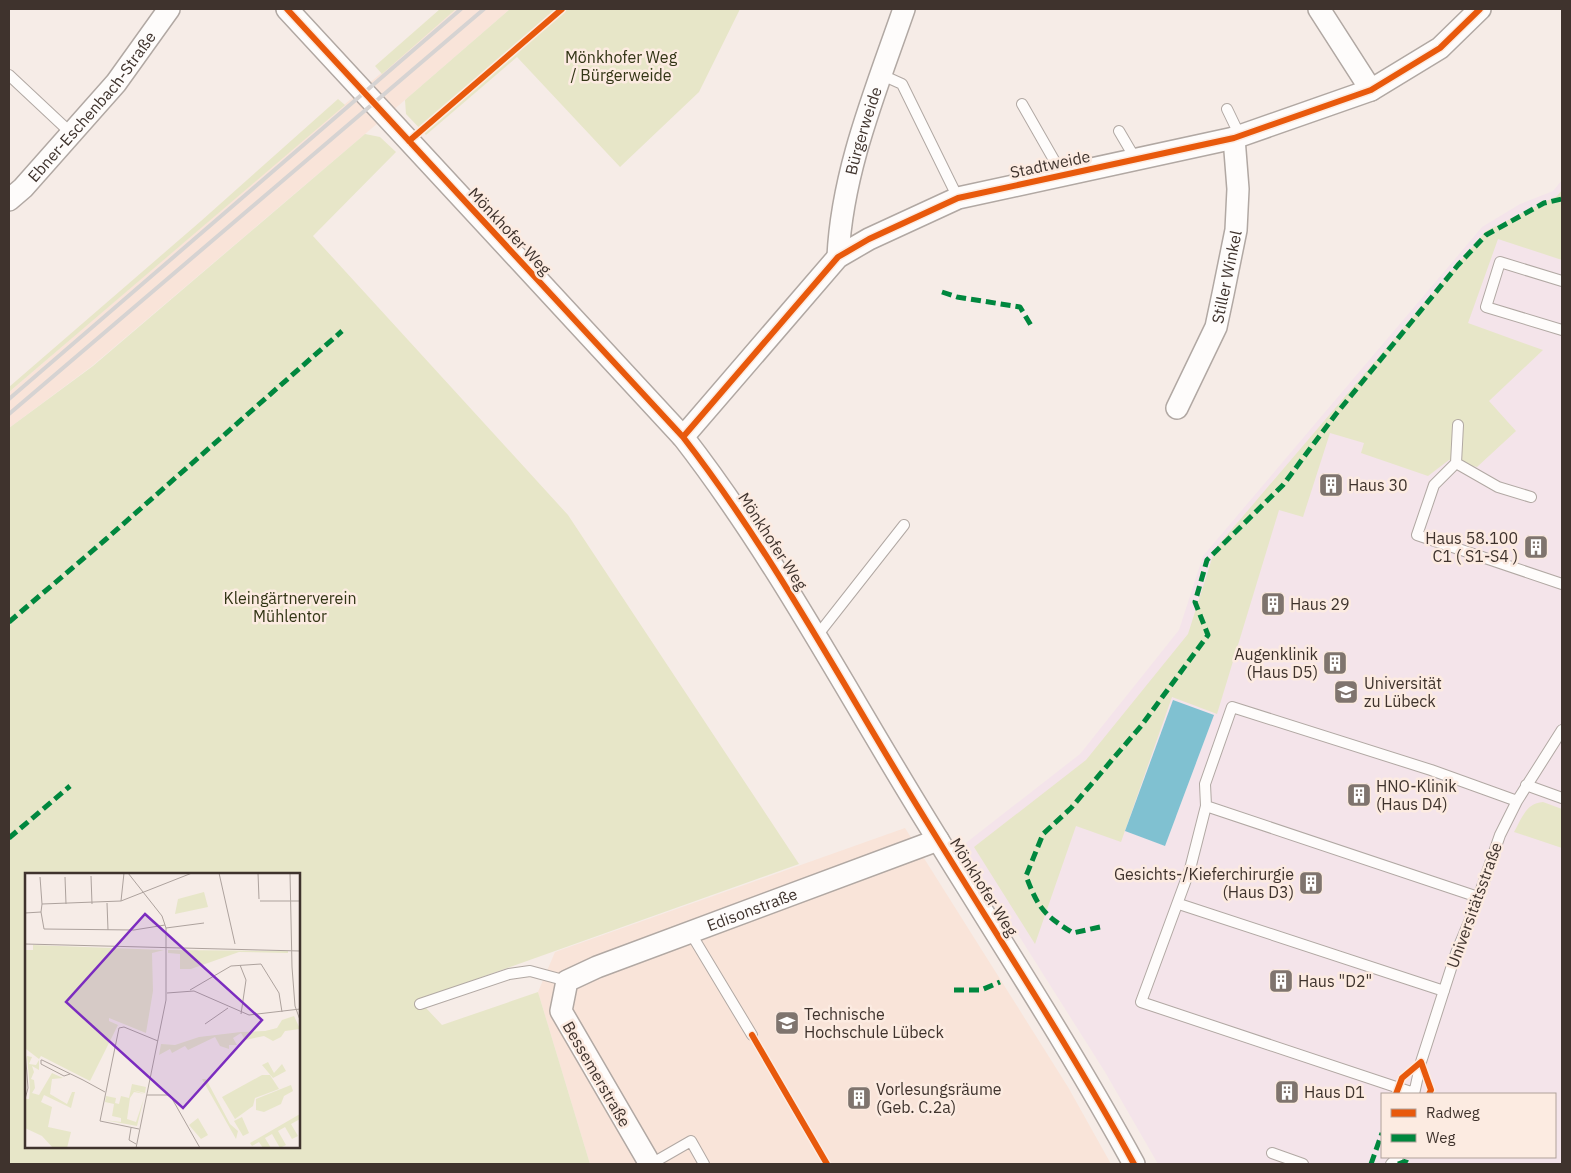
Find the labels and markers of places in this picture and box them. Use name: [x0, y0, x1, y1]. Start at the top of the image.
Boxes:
building icon: Haus 30: [1318, 472, 1344, 498]
place label: Haus 30: [1348, 475, 1408, 495]
place label: Haus 58.100 C1 ( S1-S4 ): [1425, 528, 1518, 566]
building icon: Haus 58.100 C1 ( S1-S4 ): [1523, 534, 1549, 560]
building icon: Haus 29: [1260, 591, 1286, 617]
place label: Haus 29: [1290, 594, 1350, 614]
place label: Augenklinik (Haus D5): [1234, 644, 1319, 682]
building icon: Augenklinik (Haus D5): [1322, 650, 1348, 676]
place label: Universität zu Lübeck: [1364, 673, 1442, 711]
school or university icon: Universität zu Lübeck: [1333, 679, 1359, 705]
place label: HNO-Klinik (Haus D4): [1376, 776, 1457, 814]
building icon: HNO-Klinik (Haus D4): [1346, 782, 1372, 808]
place label: Gesichts-/Kieferchirurgie (Haus D3): [1114, 864, 1294, 902]
building icon: Gesichts-/Kieferchirurgie (Haus D3): [1298, 870, 1324, 896]
building icon: Haus "D2": [1268, 968, 1294, 994]
place label: Haus "D2": [1298, 971, 1372, 991]
place label: Technische Hochschule Lübeck: [804, 1004, 944, 1042]
school or university icon: Technische Hochschule Lübeck: [774, 1010, 800, 1036]
place label: Vorlesungsräume (Geb. C.2a): [876, 1079, 1002, 1117]
building icon: Haus D1: [1274, 1079, 1300, 1105]
place label: Haus D1: [1304, 1082, 1365, 1102]
building icon: Vorlesungsräume (Geb. C.2a): [846, 1085, 872, 1111]

